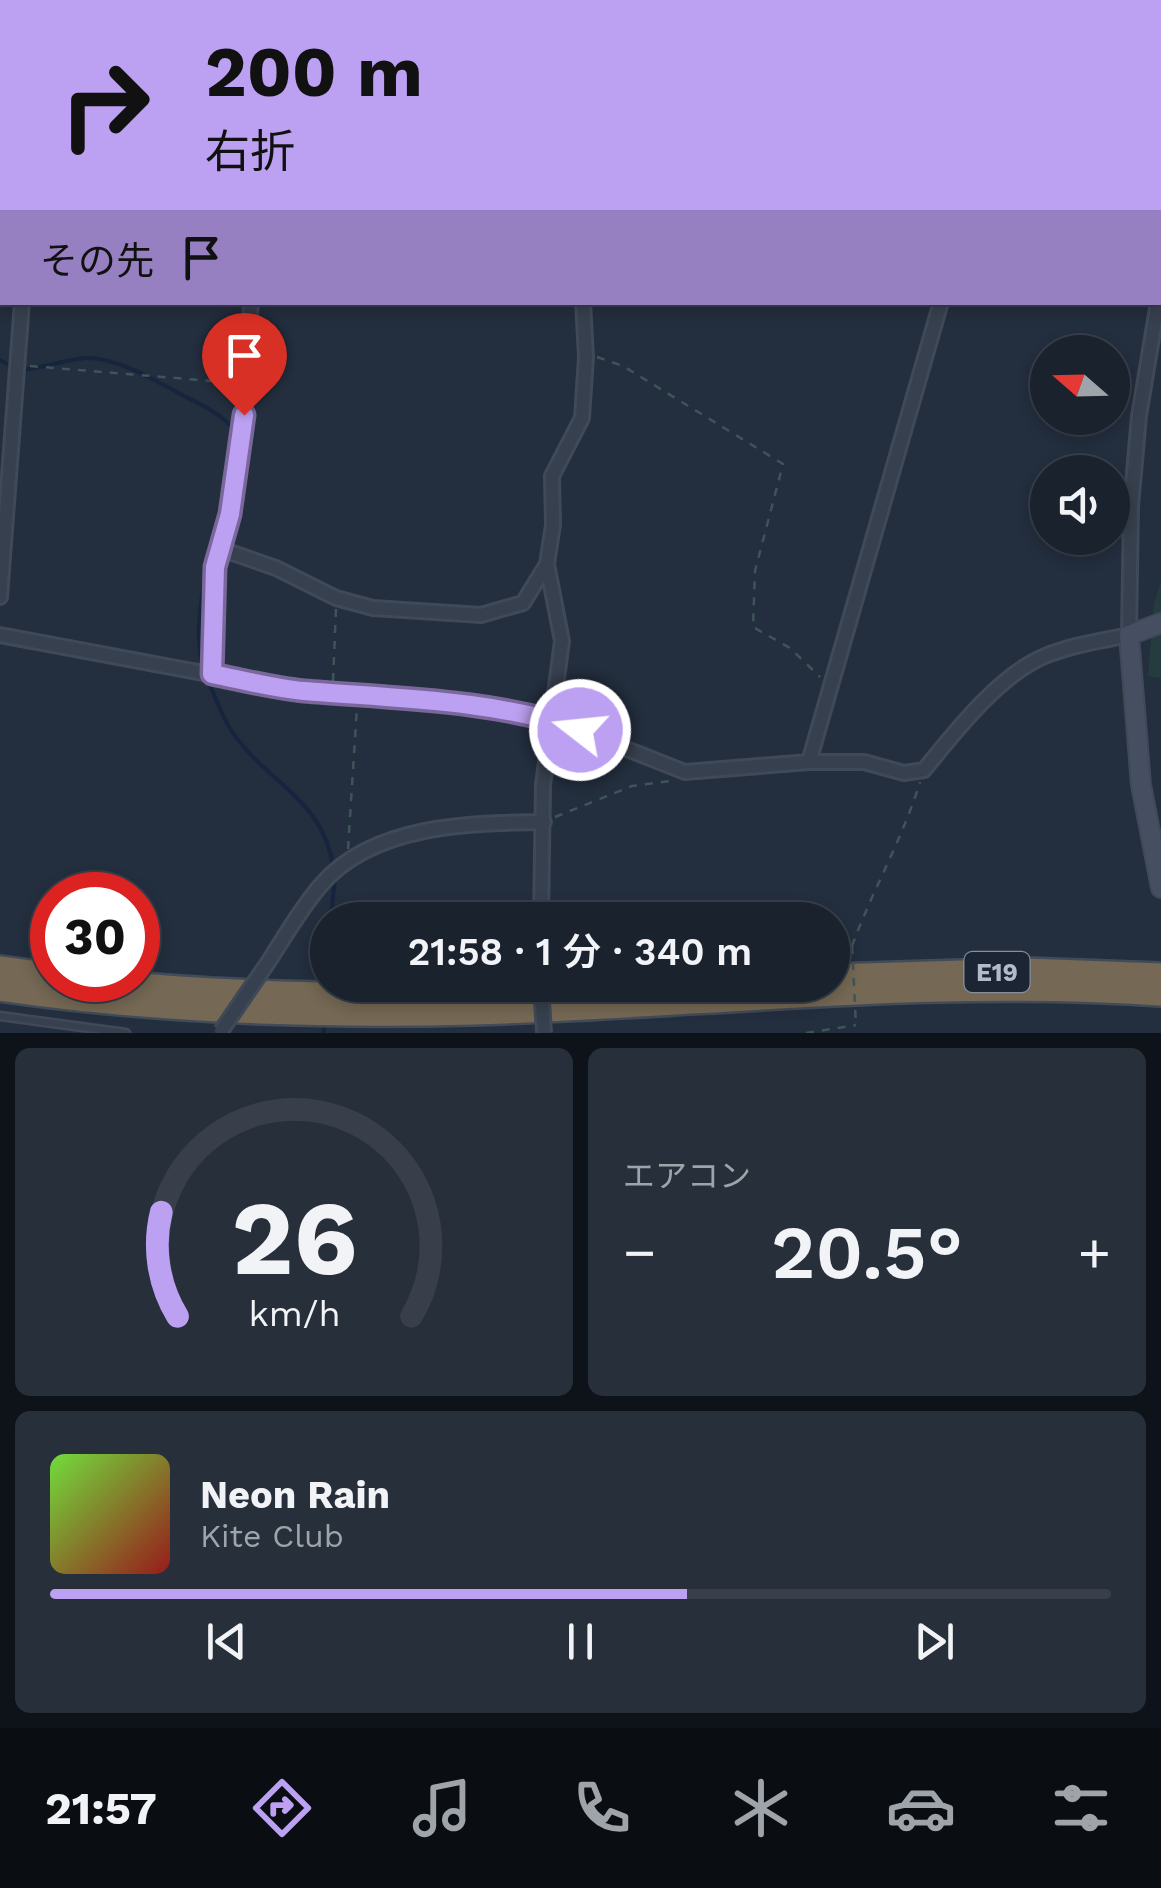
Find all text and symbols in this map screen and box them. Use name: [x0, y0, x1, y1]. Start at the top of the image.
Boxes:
text: 200 m: [205, 31, 423, 113]
icon: right: [40, 40, 170, 170]
text: 右折: [205, 125, 295, 178]
icon: arrive: [174, 230, 229, 285]
text: その先: [40, 239, 154, 283]
pin: [202, 313, 287, 416]
icon: arrive: [217, 328, 272, 383]
north arrow: [1030, 335, 1130, 435]
map controls: [1030, 335, 1130, 555]
button: sound: [1030, 455, 1130, 555]
position arrow: [528, 678, 632, 782]
speed limit sign: 30: [30, 872, 160, 1002]
text: 21:58 · 1 分 · 340 m: [408, 930, 752, 974]
road number: E19: [964, 952, 1030, 992]
text: エアコン: [623, 1157, 751, 1195]
text: 26: [231, 1177, 357, 1299]
text: 20.5°: [771, 1208, 963, 1296]
text: −: [623, 1220, 656, 1284]
text: +: [1078, 1220, 1111, 1284]
text: km/h: [248, 1293, 340, 1335]
text: Neon Rain: [200, 1473, 390, 1517]
text: Kite Club: [200, 1517, 344, 1555]
icon: previous: [199, 1614, 254, 1669]
icon: pause: [553, 1614, 608, 1669]
icon: next: [907, 1614, 962, 1669]
icon: directions: [247, 1773, 317, 1843]
icon: music: [407, 1773, 477, 1843]
icon: phone: [567, 1773, 637, 1843]
icon: climate: [726, 1773, 796, 1843]
icon: car: [886, 1773, 956, 1843]
icon: filters: [1046, 1773, 1116, 1843]
text: 21:57: [45, 1782, 157, 1835]

